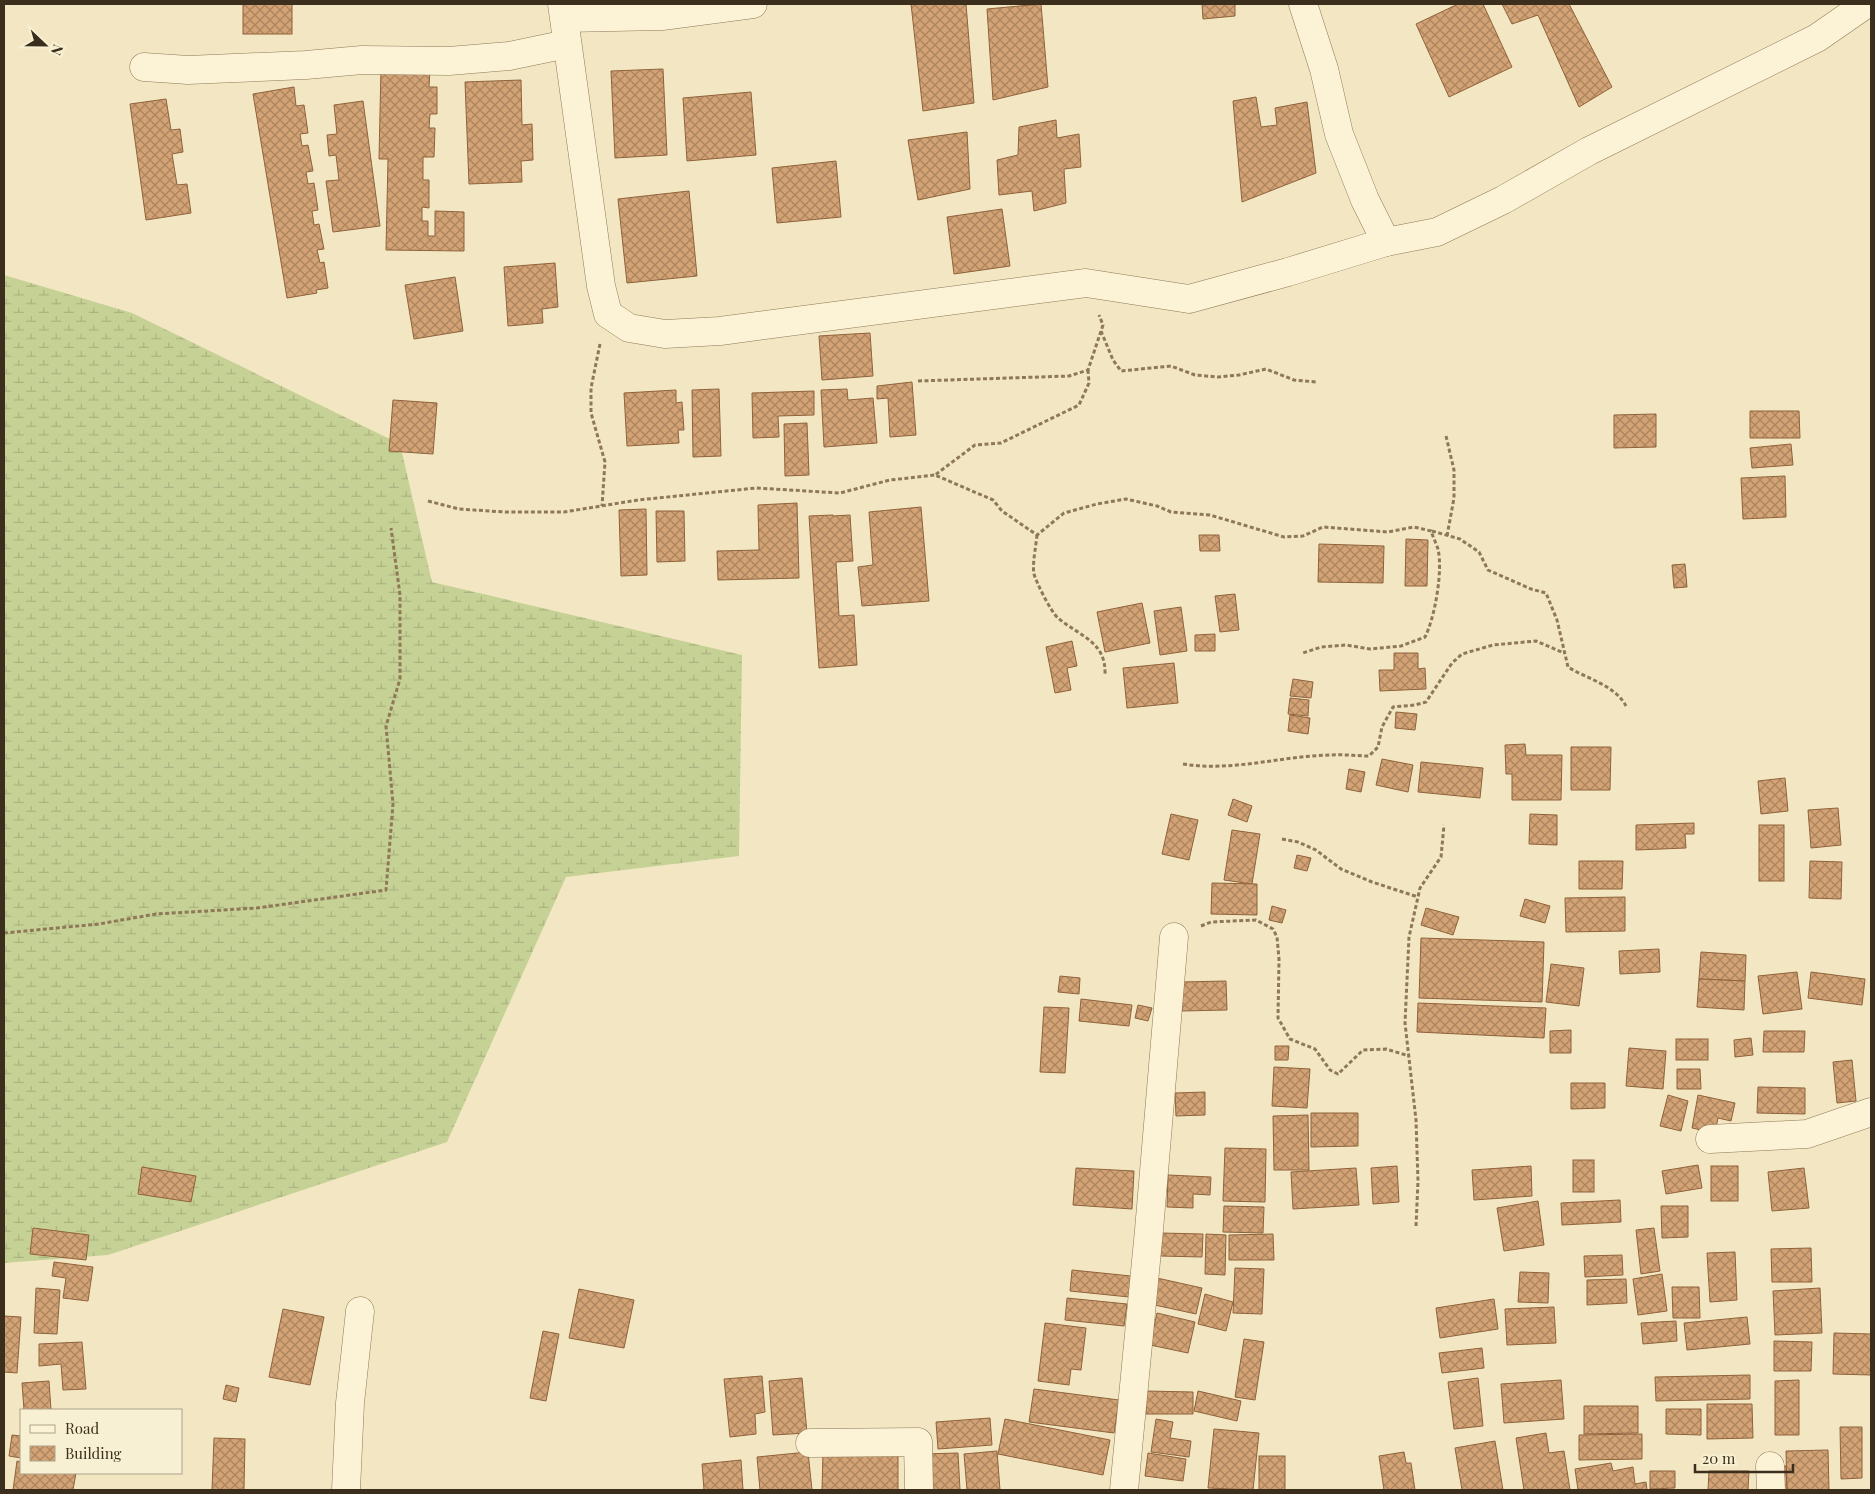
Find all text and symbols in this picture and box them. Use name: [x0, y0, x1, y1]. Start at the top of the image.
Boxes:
north arrow: [20, 20, 70, 70]
text: N: [47, 42, 68, 58]
legend: [20, 1409, 182, 1474]
text: Road: [65, 1418, 99, 1438]
scale bar: [1695, 1442, 1792, 1474]
text: Building: [65, 1443, 122, 1463]
text: 20 m: [1702, 1448, 1736, 1468]

